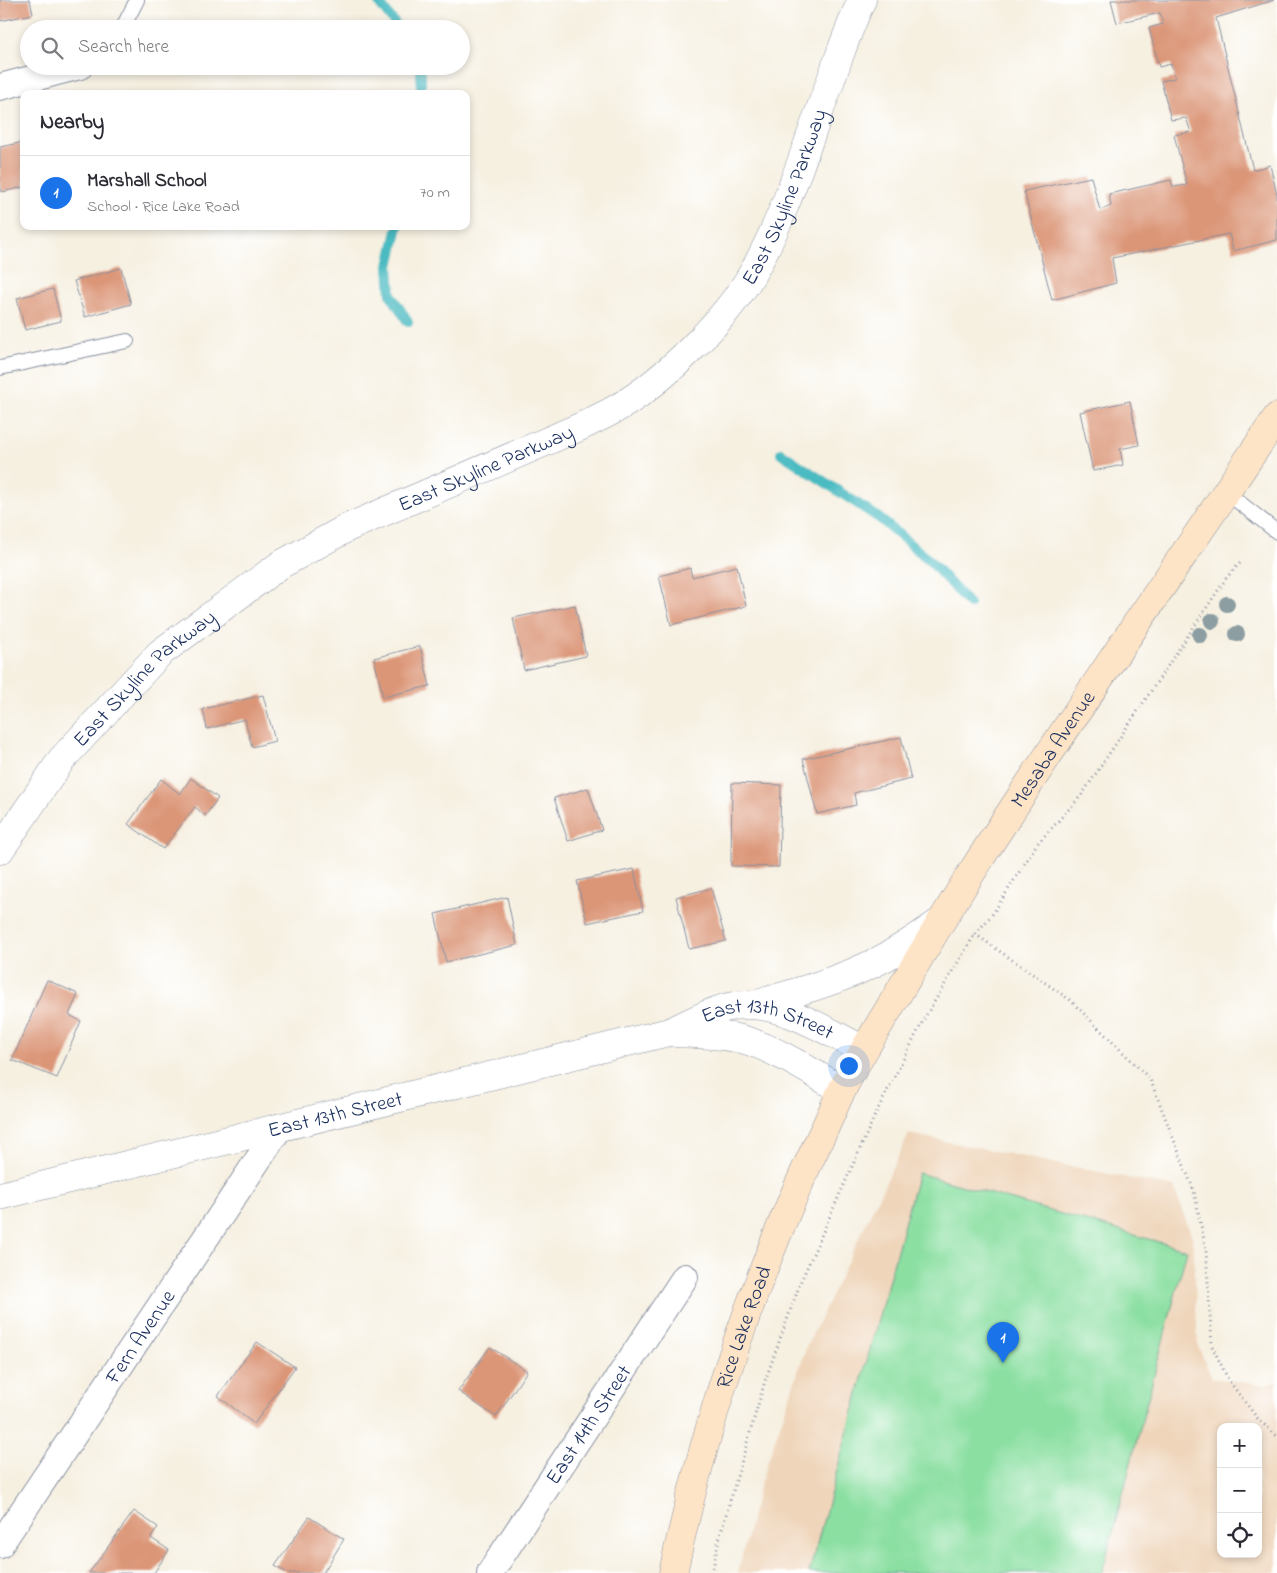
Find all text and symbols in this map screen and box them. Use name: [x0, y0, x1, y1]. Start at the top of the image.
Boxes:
search box: [20, 20, 470, 75]
icon: search: [38, 34, 66, 62]
text: Search here: [78, 34, 169, 61]
street label: East Skyline Parkway: [736, 105, 838, 292]
text: Nearby: [40, 108, 104, 138]
text: Marshall School: [87, 168, 207, 195]
text: 1: [53, 181, 59, 205]
text: 70 m: [420, 181, 450, 205]
text: School · Rice Lake Road: [87, 195, 240, 219]
street label: East Skyline Parkway: [394, 418, 580, 521]
street label: East Skyline Parkway: [67, 604, 224, 755]
street label: Mesaba Avenue: [1004, 685, 1104, 814]
street label: East 13th Street: [697, 992, 838, 1048]
your location: [836, 1053, 862, 1079]
street label: East 13th Street: [265, 1085, 406, 1147]
street label: Rice Lake Road: [710, 1262, 781, 1393]
street label: Fern Avenue: [98, 1284, 184, 1392]
pin: 1: [987, 1322, 1019, 1363]
street label: East 14th Street: [539, 1360, 640, 1491]
map controls: [1217, 1423, 1262, 1558]
button: +: [1217, 1423, 1262, 1468]
button: −: [1217, 1468, 1262, 1513]
button: locate: [1217, 1513, 1262, 1558]

